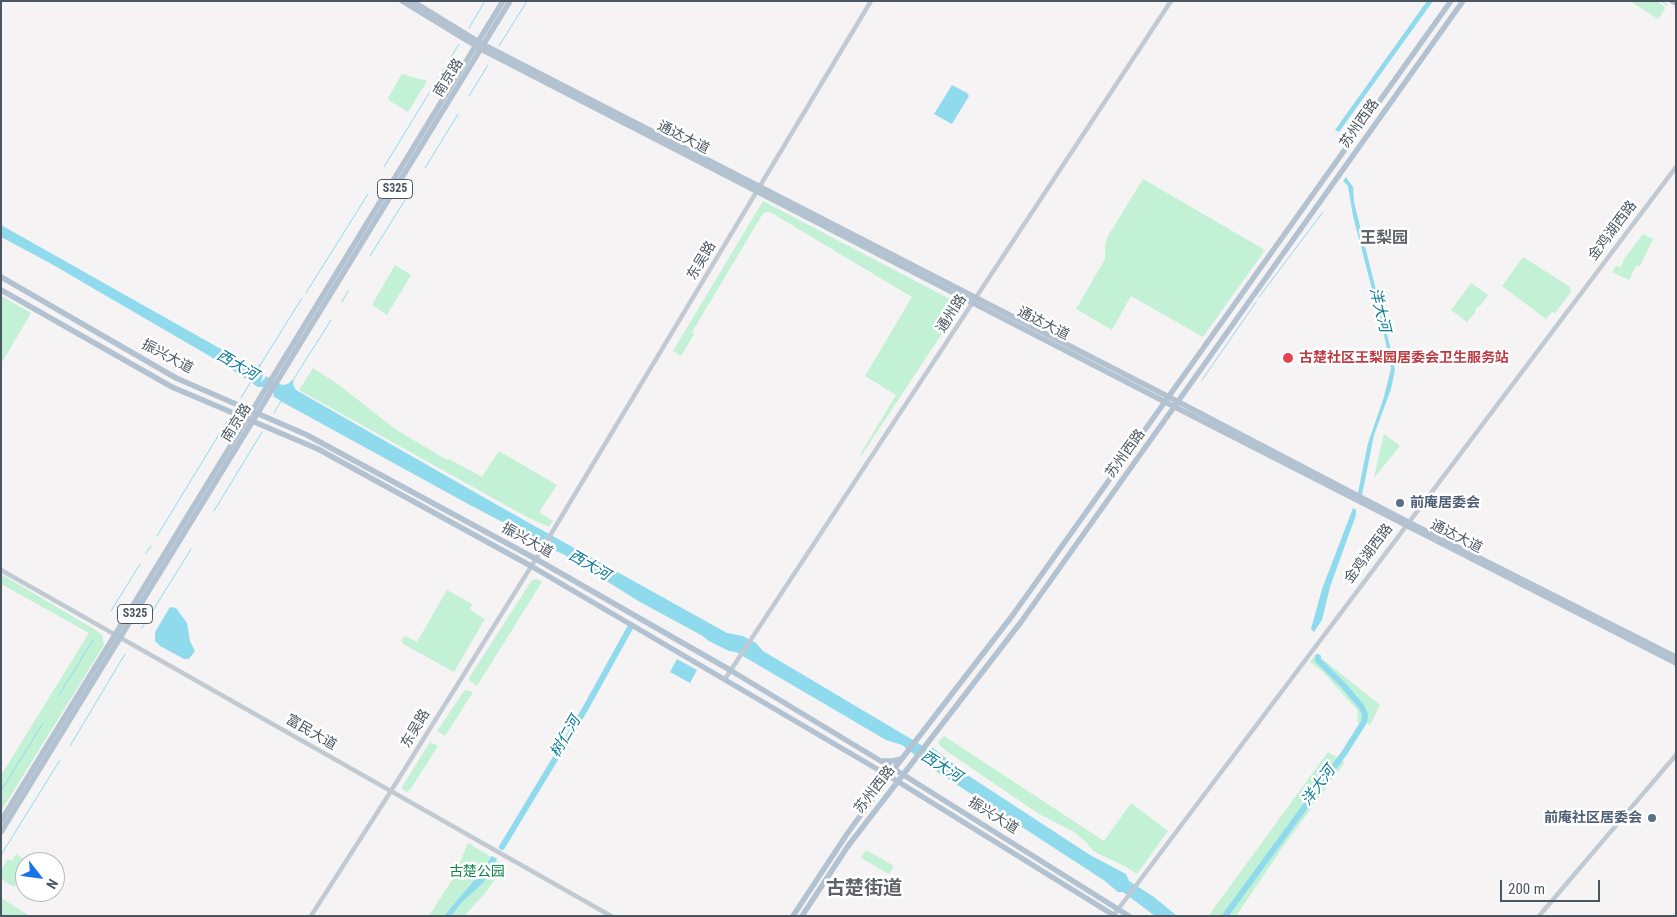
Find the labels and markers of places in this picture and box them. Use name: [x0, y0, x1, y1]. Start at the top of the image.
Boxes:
place label: 古楚社区王梨园居委会卫生服务站: [1299, 350, 1509, 366]
marker: 古楚社区王梨园居委会卫生服务站: [1281, 351, 1295, 365]
place label: 前庵居委会: [1410, 495, 1480, 511]
marker: 前庵居委会: [1394, 497, 1406, 509]
place label: 前庵社区居委会: [1544, 810, 1642, 826]
marker: 前庵社区居委会: [1646, 812, 1658, 824]

